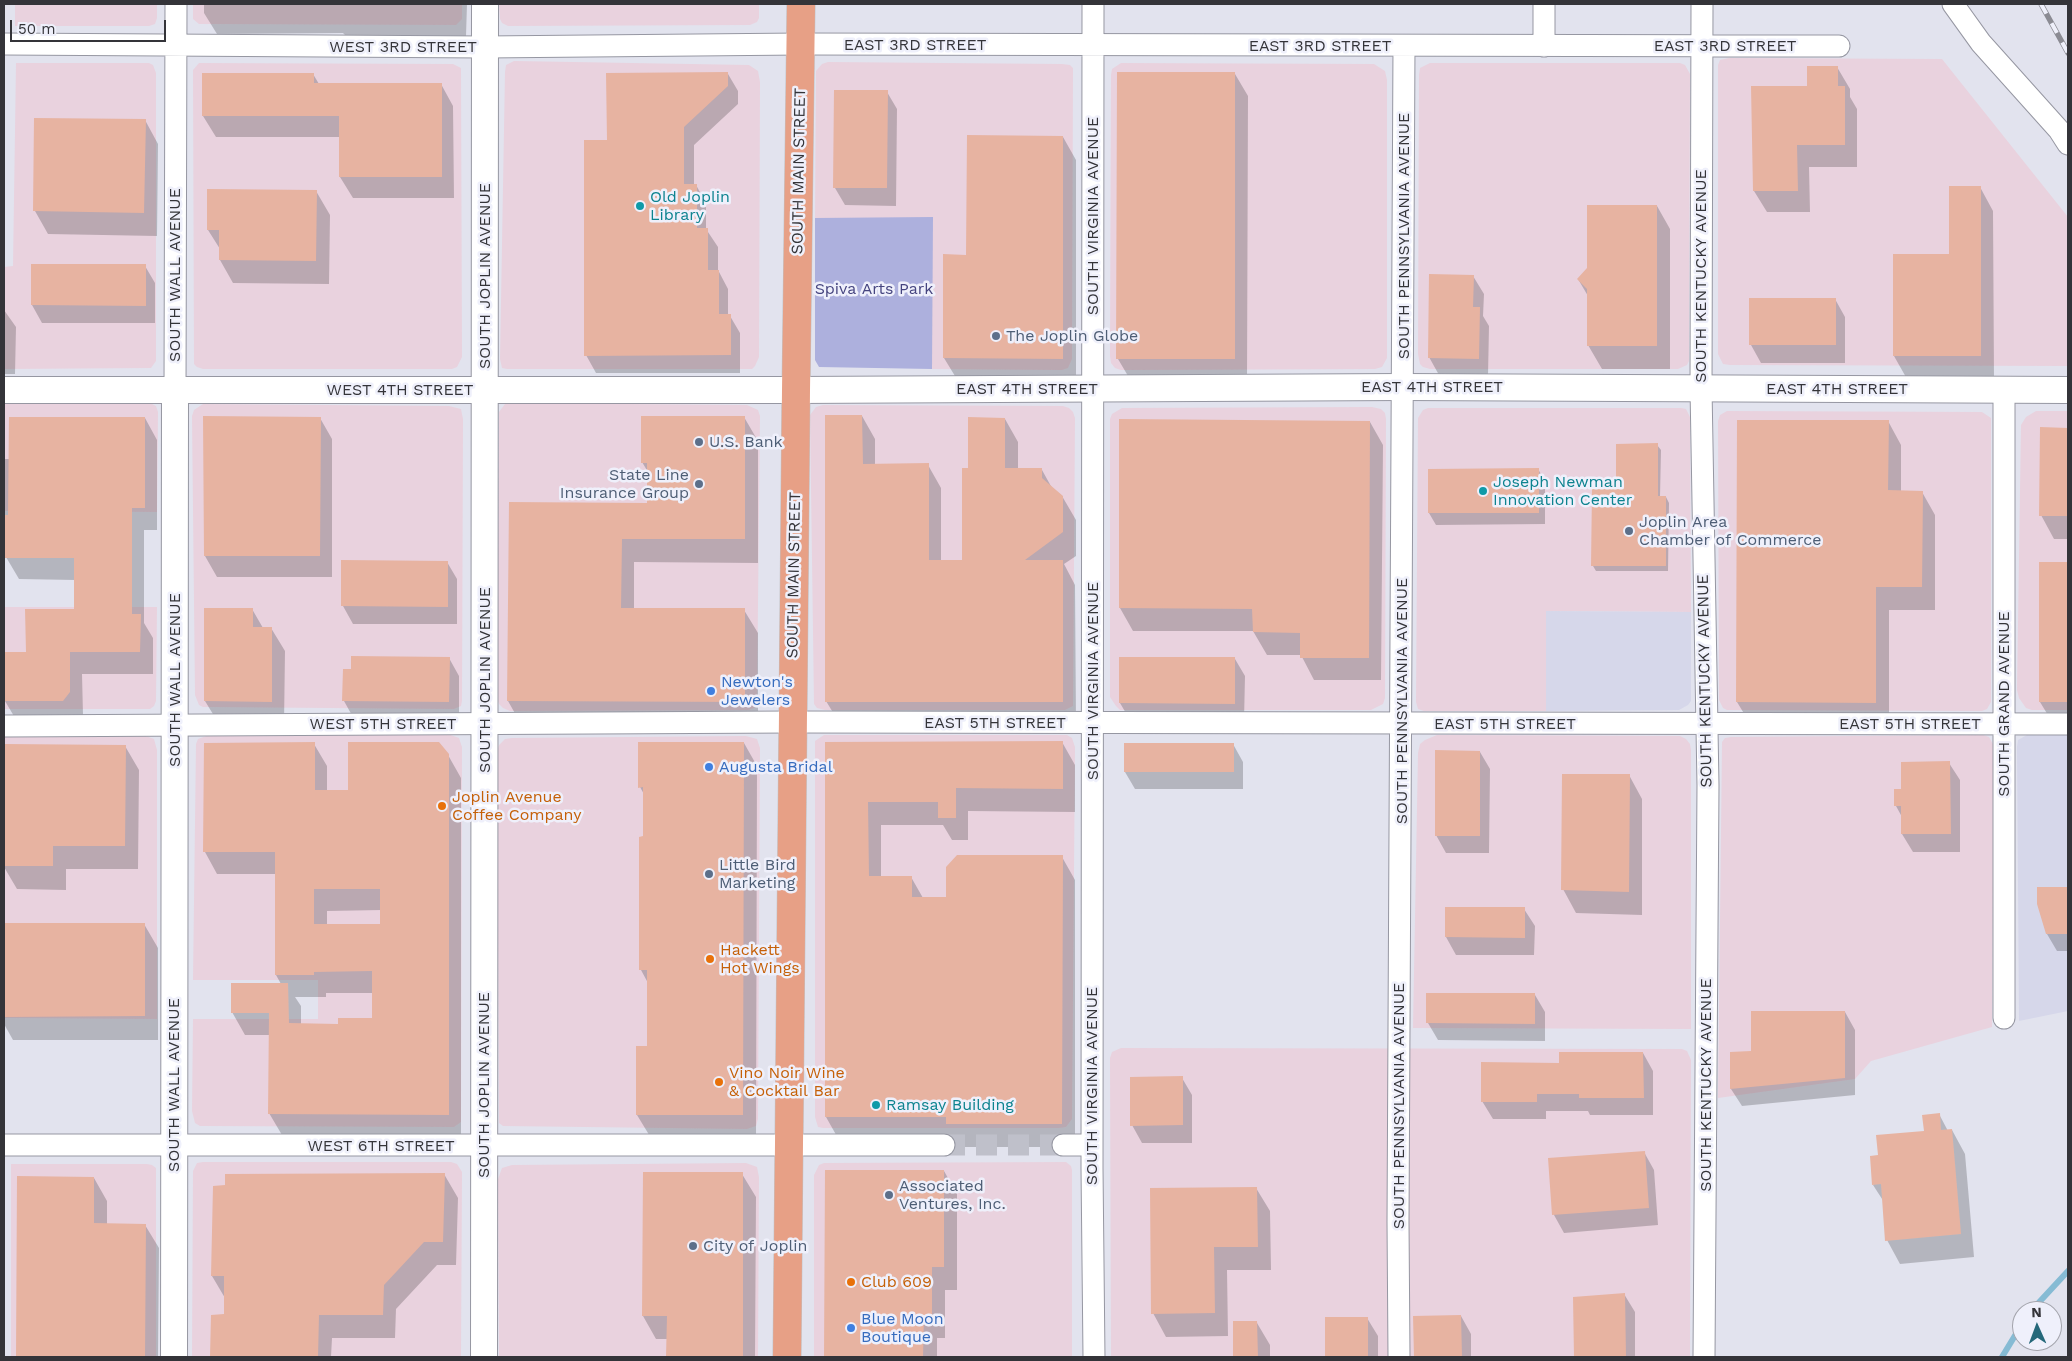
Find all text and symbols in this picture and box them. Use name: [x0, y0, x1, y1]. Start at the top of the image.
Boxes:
scale bar: [12, 10, 169, 42]
text: 50 m: [18, 20, 55, 38]
street label: EAST 3RD STREET: [844, 35, 986, 55]
street label: EAST 3RD STREET: [1249, 36, 1391, 56]
street label: EAST 3RD STREET: [1654, 36, 1796, 56]
street label: WEST 3RD STREET: [329, 37, 477, 57]
street label: SOUTH MAIN STREET: [788, 87, 810, 255]
street label: SOUTH PENNSYLVANIA AVENUE: [1394, 113, 1414, 359]
street label: SOUTH VIRGINIA AVENUE: [1083, 117, 1103, 315]
street label: SOUTH KENTUCKY AVENUE: [1691, 169, 1711, 383]
street label: SOUTH JOPLIN AVENUE: [475, 183, 495, 369]
place label: Old Joplin Library: [650, 187, 730, 225]
street label: SOUTH WALL AVENUE: [165, 188, 185, 362]
marker: Old Joplin Library: [634, 200, 646, 212]
park label: Spiva Arts Park: [815, 279, 933, 299]
place label: The Joplin Globe: [1006, 326, 1138, 346]
marker: The Joplin Globe: [990, 330, 1002, 342]
street label: EAST 4TH STREET: [1361, 377, 1503, 397]
street label: EAST 4TH STREET: [956, 379, 1098, 399]
street label: EAST 4TH STREET: [1766, 379, 1908, 399]
street label: WEST 4TH STREET: [327, 380, 473, 400]
place label: U.S. Bank: [709, 432, 783, 452]
marker: U.S. Bank: [693, 436, 705, 448]
place label: State Line Insurance Group: [560, 465, 689, 503]
place label: Joseph Newman Innovation Center: [1493, 472, 1632, 510]
marker: State Line Insurance Group: [693, 478, 705, 490]
marker: Joseph Newman Innovation Center: [1477, 485, 1489, 497]
street label: SOUTH MAIN STREET: [783, 491, 805, 659]
place label: Joplin Area Chamber of Commerce: [1639, 512, 1821, 550]
marker: Joplin Area Chamber of Commerce: [1623, 525, 1635, 537]
street label: SOUTH KENTUCKY AVENUE: [1694, 574, 1716, 788]
street label: SOUTH PENNSYLVANIA AVENUE: [1392, 578, 1412, 824]
street label: SOUTH VIRGINIA AVENUE: [1083, 582, 1103, 780]
street label: SOUTH JOPLIN AVENUE: [475, 587, 495, 773]
street label: SOUTH WALL AVENUE: [165, 593, 185, 767]
street label: SOUTH GRAND AVENUE: [1994, 611, 2014, 797]
place label: Newton's Jewelers: [721, 672, 793, 710]
marker: Newton's Jewelers: [705, 685, 717, 697]
street label: EAST 5TH STREET: [924, 713, 1066, 733]
street label: WEST 5TH STREET: [310, 714, 456, 734]
street label: EAST 5TH STREET: [1434, 714, 1576, 734]
street label: EAST 5TH STREET: [1839, 714, 1981, 734]
place label: Augusta Bridal: [719, 757, 833, 777]
marker: Augusta Bridal: [703, 761, 715, 773]
place label: Joplin Avenue Coffee Company: [452, 787, 582, 825]
marker: Joplin Avenue Coffee Company: [436, 800, 448, 812]
place label: Little Bird Marketing: [719, 855, 796, 893]
marker: Little Bird Marketing: [703, 868, 715, 880]
place label: Hackett Hot Wings: [720, 940, 800, 978]
marker: Hackett Hot Wings: [704, 953, 716, 965]
street label: SOUTH KENTUCKY AVENUE: [1696, 978, 1716, 1192]
street label: SOUTH PENNSYLVANIA AVENUE: [1389, 983, 1409, 1229]
street label: SOUTH VIRGINIA AVENUE: [1082, 987, 1102, 1185]
street label: SOUTH JOPLIN AVENUE: [474, 992, 494, 1178]
street label: SOUTH WALL AVENUE: [164, 998, 184, 1172]
place label: Vino Noir Wine & Cocktail Bar: [729, 1063, 845, 1101]
marker: Vino Noir Wine & Cocktail Bar: [713, 1076, 725, 1088]
place label: Ramsay Building: [886, 1095, 1014, 1115]
marker: Ramsay Building: [870, 1099, 882, 1111]
street label: WEST 6TH STREET: [307, 1136, 455, 1156]
place label: Associated Ventures, Inc.: [899, 1176, 1006, 1214]
marker: Associated Ventures, Inc.: [883, 1189, 895, 1201]
place label: City of Joplin: [703, 1236, 807, 1256]
marker: City of Joplin: [687, 1240, 699, 1252]
place label: Club 609: [861, 1272, 932, 1292]
marker: Club 609: [845, 1276, 857, 1288]
north arrow: [2012, 1301, 2062, 1351]
text: N: [2031, 1304, 2042, 1320]
place label: Blue Moon Boutique: [861, 1309, 944, 1347]
marker: Blue Moon Boutique: [845, 1322, 857, 1334]

